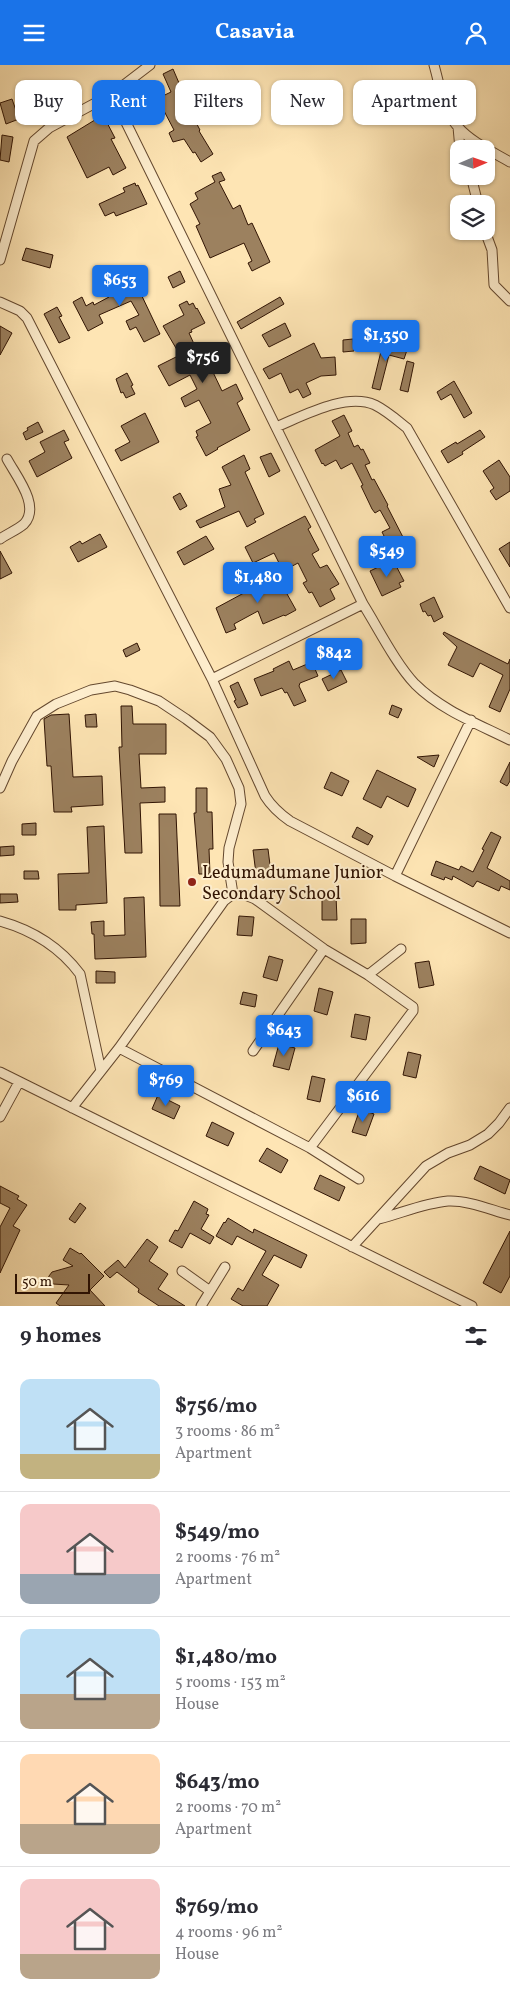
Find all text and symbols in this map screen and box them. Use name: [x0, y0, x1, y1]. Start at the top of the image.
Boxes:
text: Casavia: [215, 17, 295, 48]
icon: menu: [20, 19, 48, 47]
icon: person: [462, 19, 490, 47]
chip: Buy: [15, 80, 82, 125]
chip: Rent: [92, 80, 165, 125]
chip: Filters: [175, 80, 261, 125]
chip: New: [271, 80, 343, 125]
chip: Apartment: [353, 80, 476, 125]
north arrow: [450, 140, 495, 185]
map controls: [450, 140, 495, 240]
button: layers: [450, 195, 495, 240]
pin: $653: [90, 265, 150, 307]
text: $653: [103, 270, 137, 292]
pin: $1,350: [345, 319, 427, 362]
text: $1,350: [363, 325, 409, 347]
pin: $756: [173, 341, 233, 384]
text: $756: [186, 347, 220, 369]
pin: $549: [357, 535, 417, 578]
text: $549: [370, 541, 404, 563]
pin: $1,480: [217, 561, 299, 604]
text: $1,480: [234, 567, 282, 589]
pin: $842: [304, 637, 364, 680]
text: $842: [316, 643, 352, 665]
place label: Ledumadumane Junior Secondary School: [202, 861, 384, 907]
marker: Ledumadumane Junior Secondary School: [186, 876, 198, 888]
pin: $643: [254, 1015, 314, 1057]
text: $643: [267, 1020, 301, 1042]
pin: $769: [136, 1065, 196, 1107]
text: $769: [149, 1070, 183, 1092]
pin: $616: [333, 1081, 393, 1123]
text: $616: [347, 1086, 379, 1108]
scale bar: [15, 1271, 90, 1294]
text: 50 m: [22, 1273, 52, 1292]
text: 9 homes: [20, 1322, 101, 1351]
icon: filters: [462, 1322, 490, 1350]
text: $756/mo: [175, 1392, 257, 1421]
icon: home: [60, 1399, 120, 1459]
text: 3 rooms · 86 m²: [175, 1421, 280, 1443]
text: Apartment: [175, 1443, 252, 1465]
text: $549/mo: [175, 1518, 259, 1547]
icon: home: [60, 1524, 120, 1584]
text: 2 rooms · 76 m²: [175, 1547, 280, 1569]
text: Apartment: [175, 1569, 252, 1591]
text: $1,480/mo: [175, 1643, 277, 1672]
icon: home: [60, 1649, 120, 1709]
text: 5 rooms · 153 m²: [175, 1672, 286, 1694]
text: House: [175, 1694, 219, 1716]
text: $643/mo: [175, 1768, 259, 1797]
icon: home: [60, 1774, 120, 1834]
text: 2 rooms · 70 m²: [175, 1797, 281, 1819]
text: Apartment: [175, 1819, 252, 1841]
text: $769/mo: [175, 1893, 258, 1922]
icon: home: [60, 1899, 120, 1959]
text: 4 rooms · 96 m²: [175, 1922, 282, 1944]
text: House: [175, 1944, 219, 1966]

